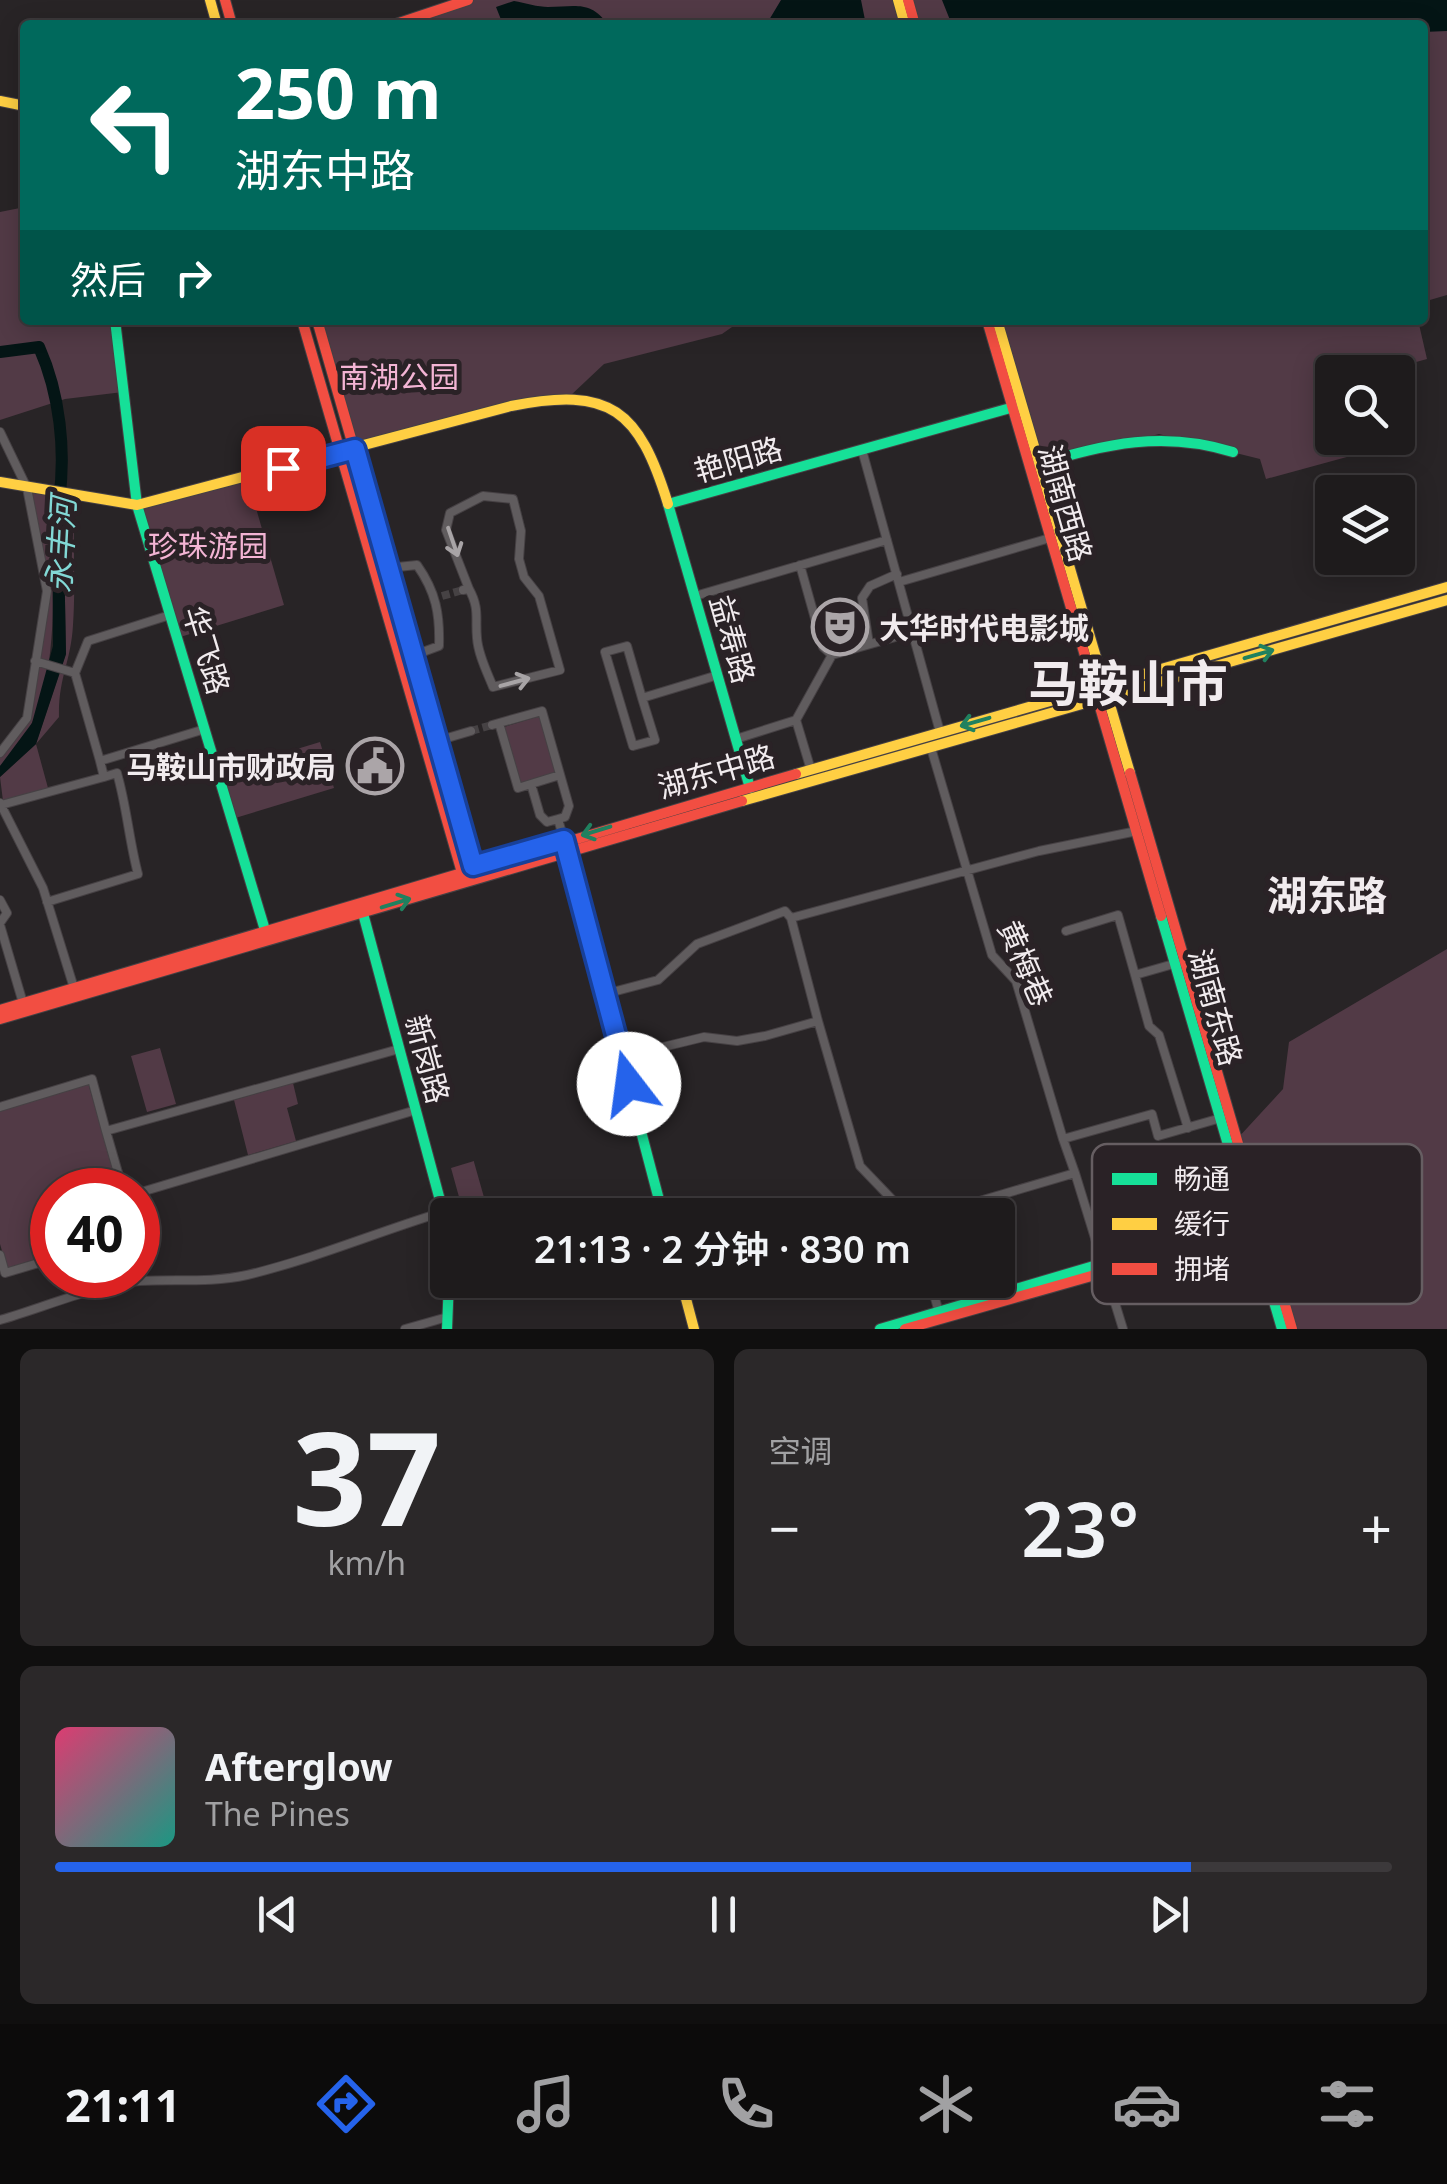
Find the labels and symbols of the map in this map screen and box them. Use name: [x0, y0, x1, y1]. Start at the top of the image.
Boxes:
park label: 南湖公园: [339, 356, 459, 397]
pin: [241, 426, 326, 511]
street label: 艳阳路: [689, 427, 787, 491]
street label: 湖南西路: [1030, 440, 1102, 566]
water label: 永丰河: [36, 490, 84, 594]
park label: 珍珠游园: [148, 525, 268, 566]
one-way arrow: [445, 526, 463, 557]
street label: 益寿路: [701, 590, 765, 688]
theatre icon: 大华时代电影城: [810, 597, 870, 657]
street label: 华飞路: [174, 601, 240, 699]
place label: 大华时代电影城: [879, 607, 1089, 648]
one-way arrow: [1243, 644, 1274, 663]
district label: 马鞍山市: [1028, 649, 1228, 717]
one-way arrow: [499, 671, 530, 690]
one-way arrow: [960, 714, 992, 732]
street label: 湖东中路: [653, 735, 779, 807]
public building icon: 马鞍山市财政局: [345, 736, 405, 796]
place label: 马鞍山市财政局: [126, 746, 336, 787]
one-way arrow: [580, 823, 612, 841]
district label: 湖东路: [1267, 867, 1387, 922]
one-way arrow: [380, 893, 411, 911]
street label: 黄梅巷: [989, 914, 1063, 1012]
street label: 湖南东路: [1180, 944, 1252, 1070]
street label: 新岗路: [397, 1010, 459, 1108]
position arrow: [577, 1032, 681, 1136]
legend: [1092, 1144, 1422, 1304]
text: 畅通: [1174, 1159, 1230, 1197]
speed limit sign: 40: [30, 1168, 160, 1298]
text: 缓行: [1174, 1204, 1230, 1242]
text: 拥堵: [1174, 1249, 1230, 1287]

